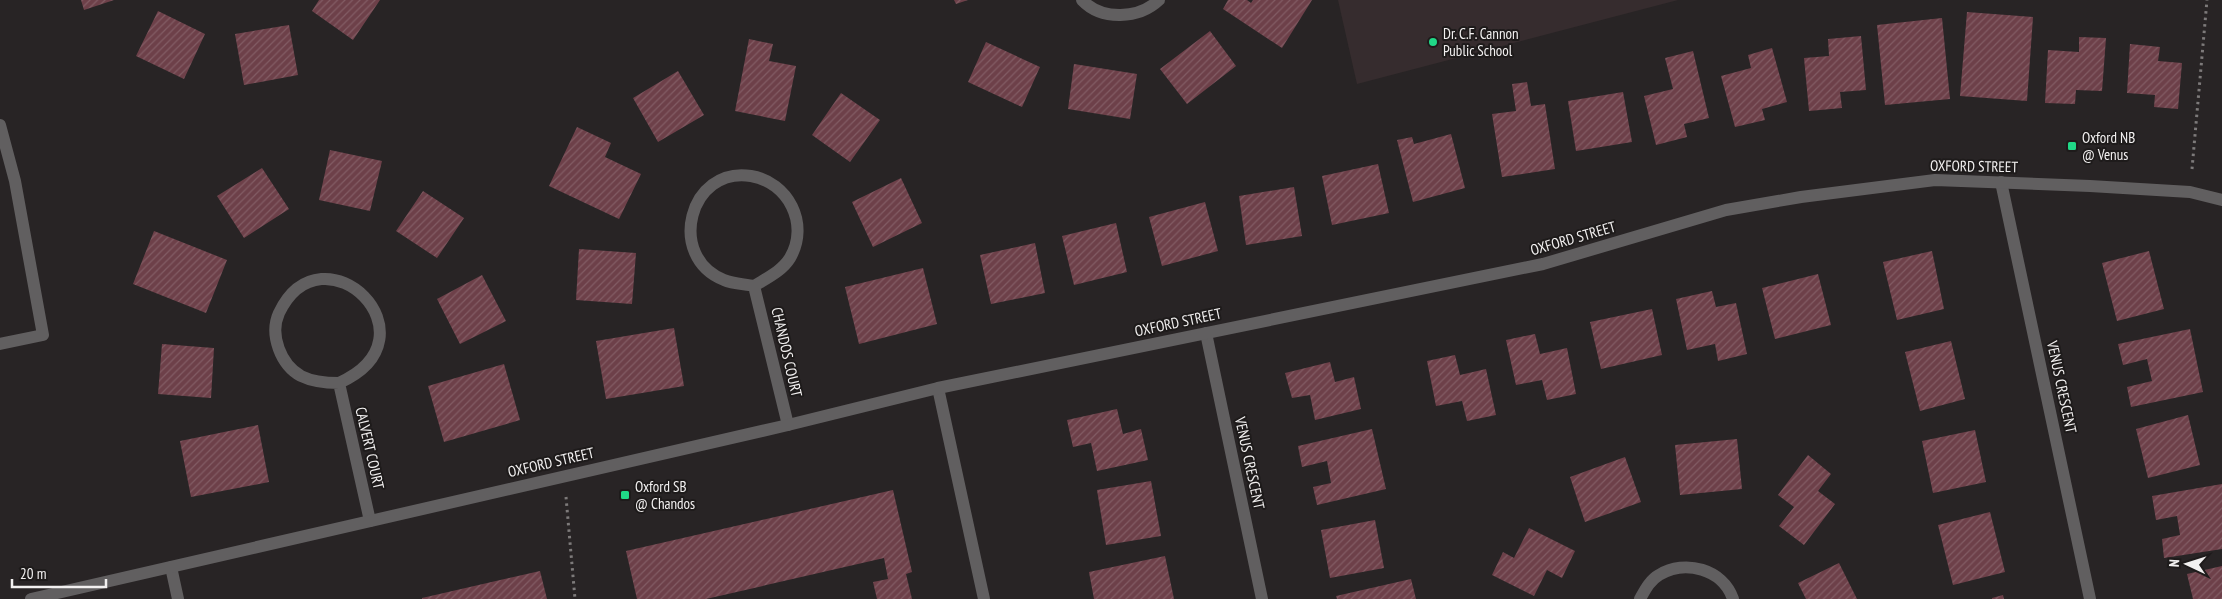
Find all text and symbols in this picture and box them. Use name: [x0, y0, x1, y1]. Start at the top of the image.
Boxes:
place label: Dr. C.F. Cannon Public School: [1443, 24, 1519, 60]
marker: Dr. C.F. Cannon Public School: [1427, 36, 1439, 48]
place label: Oxford NB @ Venus: [2082, 128, 2135, 164]
marker: Oxford NB @ Venus: [2066, 140, 2078, 152]
street label: OXFORD STREET: [1930, 156, 2018, 176]
street label: OXFORD STREET: [1528, 217, 1618, 259]
street label: OXFORD STREET: [1133, 303, 1223, 340]
street label: CHANDOS COURT: [767, 305, 807, 399]
street label: VENUS CRESCENT: [2043, 338, 2081, 435]
street label: CALVERT COURT: [351, 405, 389, 491]
street label: VENUS CRESCENT: [1231, 414, 1269, 511]
street label: OXFORD STREET: [506, 443, 596, 481]
place label: Oxford SB @ Chandos: [635, 477, 695, 513]
marker: Oxford SB @ Chandos: [619, 489, 631, 501]
north arrow: [2162, 539, 2212, 589]
scale bar: [12, 556, 106, 588]
text: N: [2165, 559, 2183, 567]
text: 20 m: [20, 564, 46, 583]

